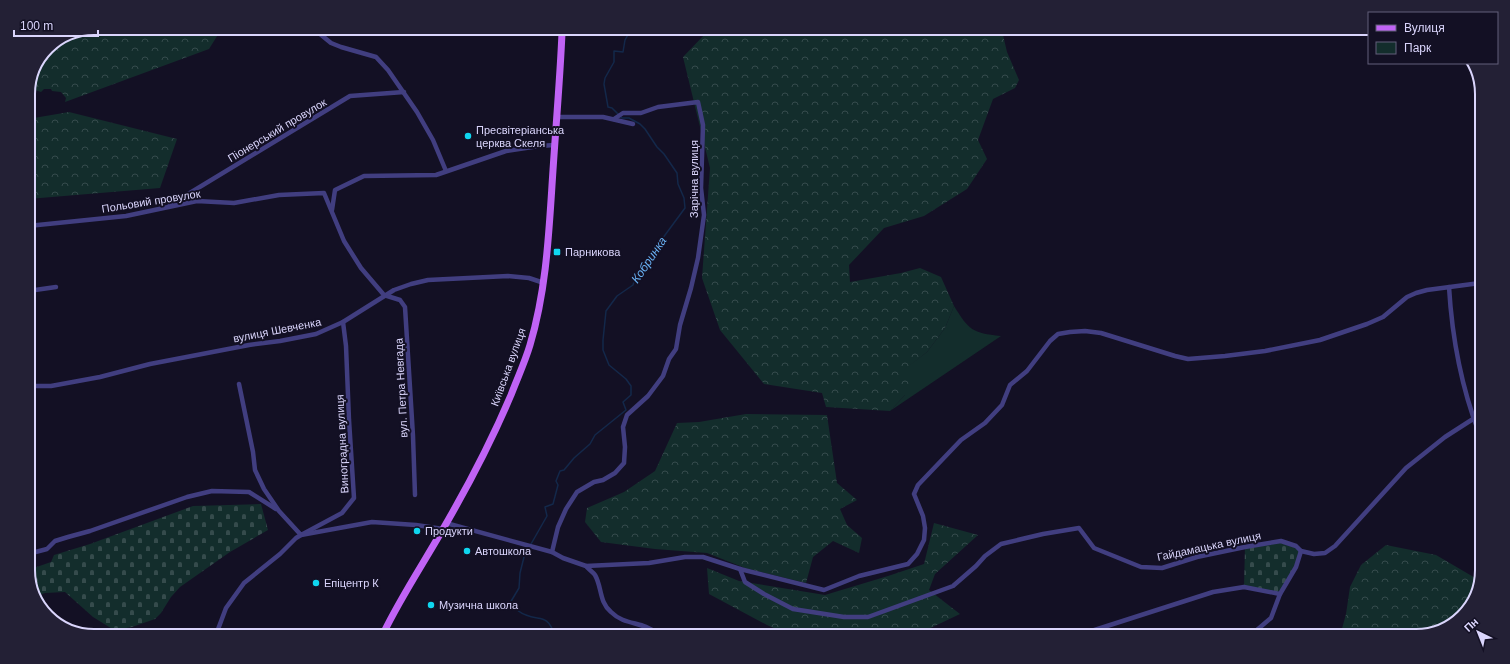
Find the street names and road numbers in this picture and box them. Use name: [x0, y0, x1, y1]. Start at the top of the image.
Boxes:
street label: Піонерський провулок: [226, 96, 329, 164]
street label: Зарічна вулиця: [688, 140, 700, 218]
street label: Польовий провулок: [101, 187, 201, 215]
street label: вулиця Шевченка: [232, 315, 323, 344]
street label: Київська вулиця: [488, 326, 528, 408]
street label: вул. Петра Невгада: [392, 337, 410, 438]
street label: Виноградна вулиця: [333, 394, 351, 494]
street label: Гайдамацька вулиця: [1156, 529, 1262, 563]

